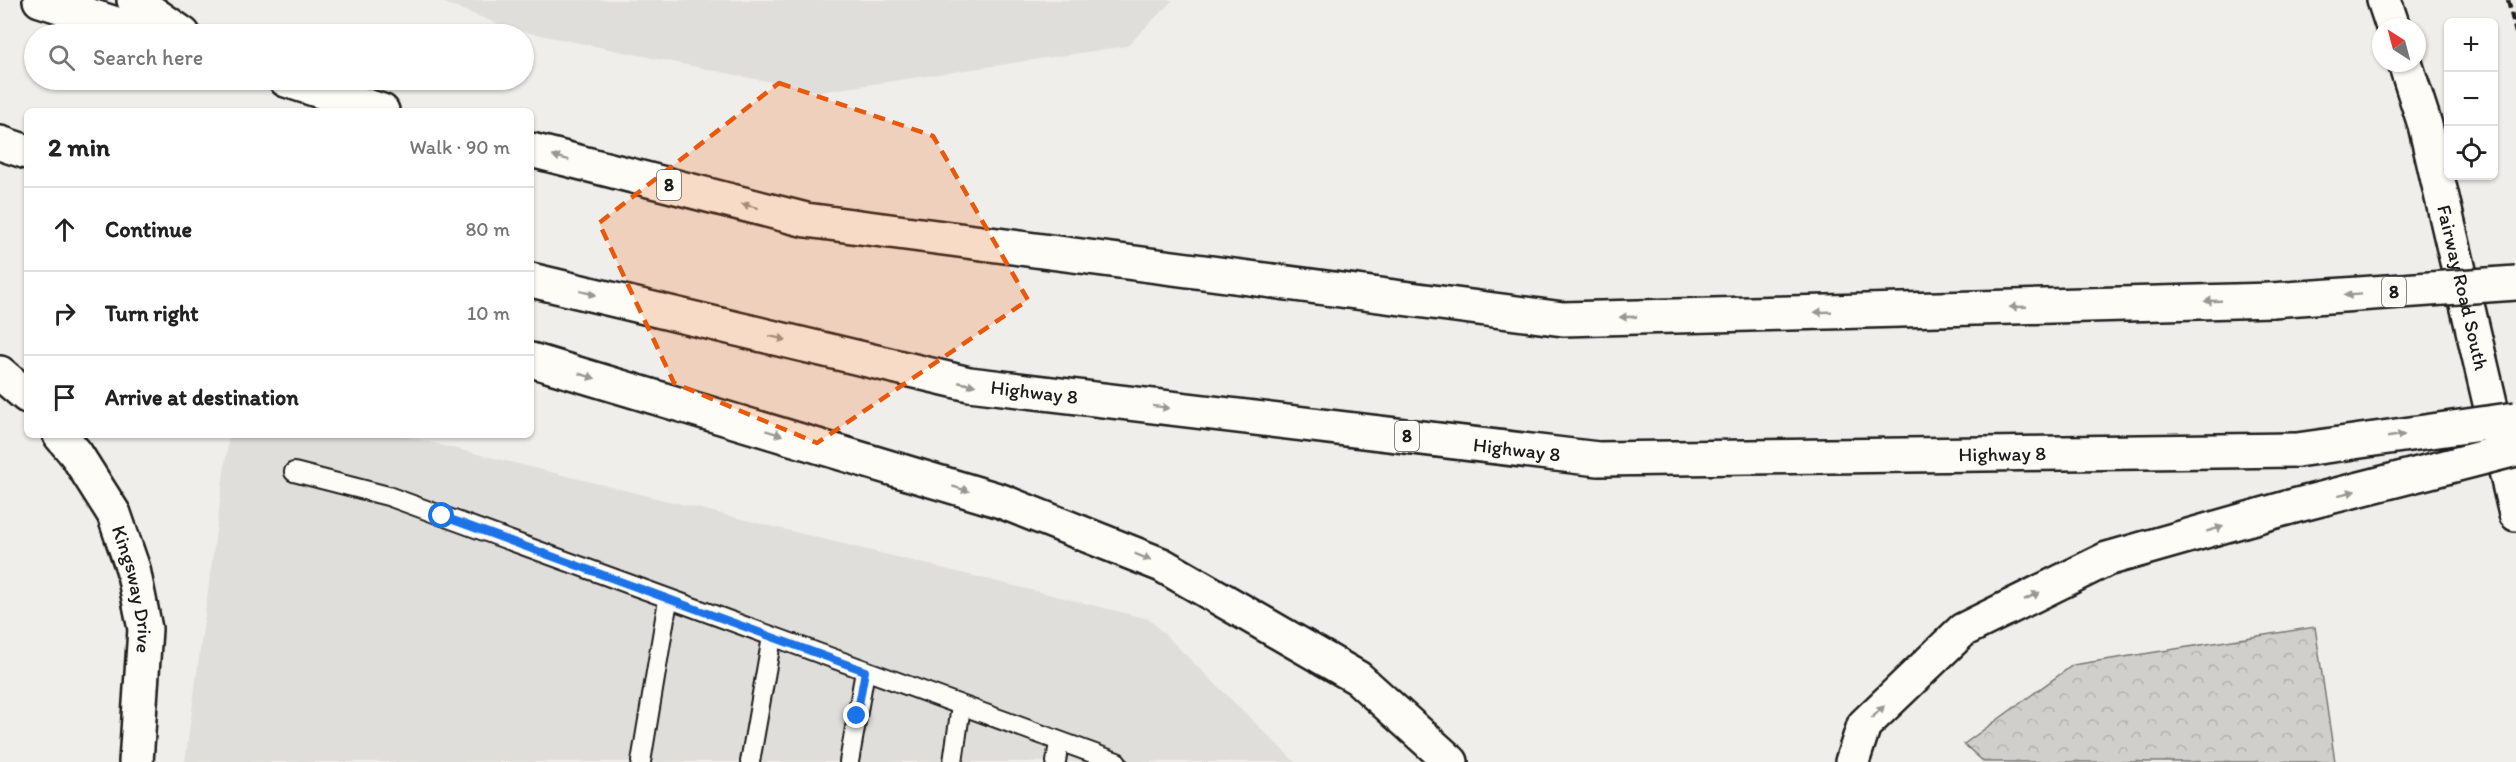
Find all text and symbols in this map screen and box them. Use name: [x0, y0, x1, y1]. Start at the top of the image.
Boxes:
north arrow: [2372, 18, 2426, 72]
map controls: [2444, 18, 2498, 180]
button: +: [2444, 18, 2498, 72]
search box: [24, 24, 534, 90]
icon: search: [45, 41, 78, 74]
text: Search here: [93, 44, 203, 71]
button: −: [2444, 72, 2498, 126]
button: locate: [2444, 126, 2498, 180]
text: 2 min: [48, 131, 110, 163]
text: Walk · 90 m: [409, 135, 510, 159]
one-way arrow: [552, 152, 570, 162]
road number: 8: [657, 170, 681, 200]
one-way arrow: [740, 201, 758, 210]
street label: Fairway Road South: [2432, 202, 2494, 373]
icon: ahead: [48, 213, 81, 246]
text: Continue: [105, 216, 192, 243]
text: 80 m: [465, 217, 510, 241]
road number: 8: [2382, 277, 2406, 307]
one-way arrow: [579, 288, 597, 298]
one-way arrow: [2343, 290, 2362, 299]
one-way arrow: [2204, 296, 2223, 306]
icon: right: [48, 297, 81, 330]
text: Turn right: [105, 300, 199, 327]
text: 10 m: [467, 301, 510, 325]
one-way arrow: [2009, 302, 2028, 311]
one-way arrow: [1814, 307, 1833, 317]
one-way arrow: [1619, 313, 1638, 322]
one-way arrow: [768, 334, 787, 344]
one-way arrow: [578, 372, 596, 381]
street label: Highway 8: [989, 375, 1079, 409]
one-way arrow: [958, 379, 977, 388]
icon: arrive: [48, 381, 81, 414]
text: Arrive at destination: [105, 384, 299, 411]
one-way arrow: [1151, 402, 1170, 412]
road number: 8: [1395, 421, 1419, 451]
one-way arrow: [765, 428, 783, 438]
one-way arrow: [2387, 431, 2406, 440]
street label: Highway 8: [1472, 432, 1562, 466]
street label: Highway 8: [1958, 441, 2046, 466]
one-way arrow: [952, 485, 970, 494]
one-way arrow: [2338, 487, 2356, 497]
route start: [428, 502, 454, 528]
street label: Kingsway Drive: [107, 522, 157, 654]
one-way arrow: [2206, 523, 2224, 533]
one-way arrow: [1134, 553, 1152, 562]
one-way arrow: [2024, 591, 2041, 600]
route end: [843, 702, 869, 728]
one-way arrow: [1871, 705, 1885, 719]

